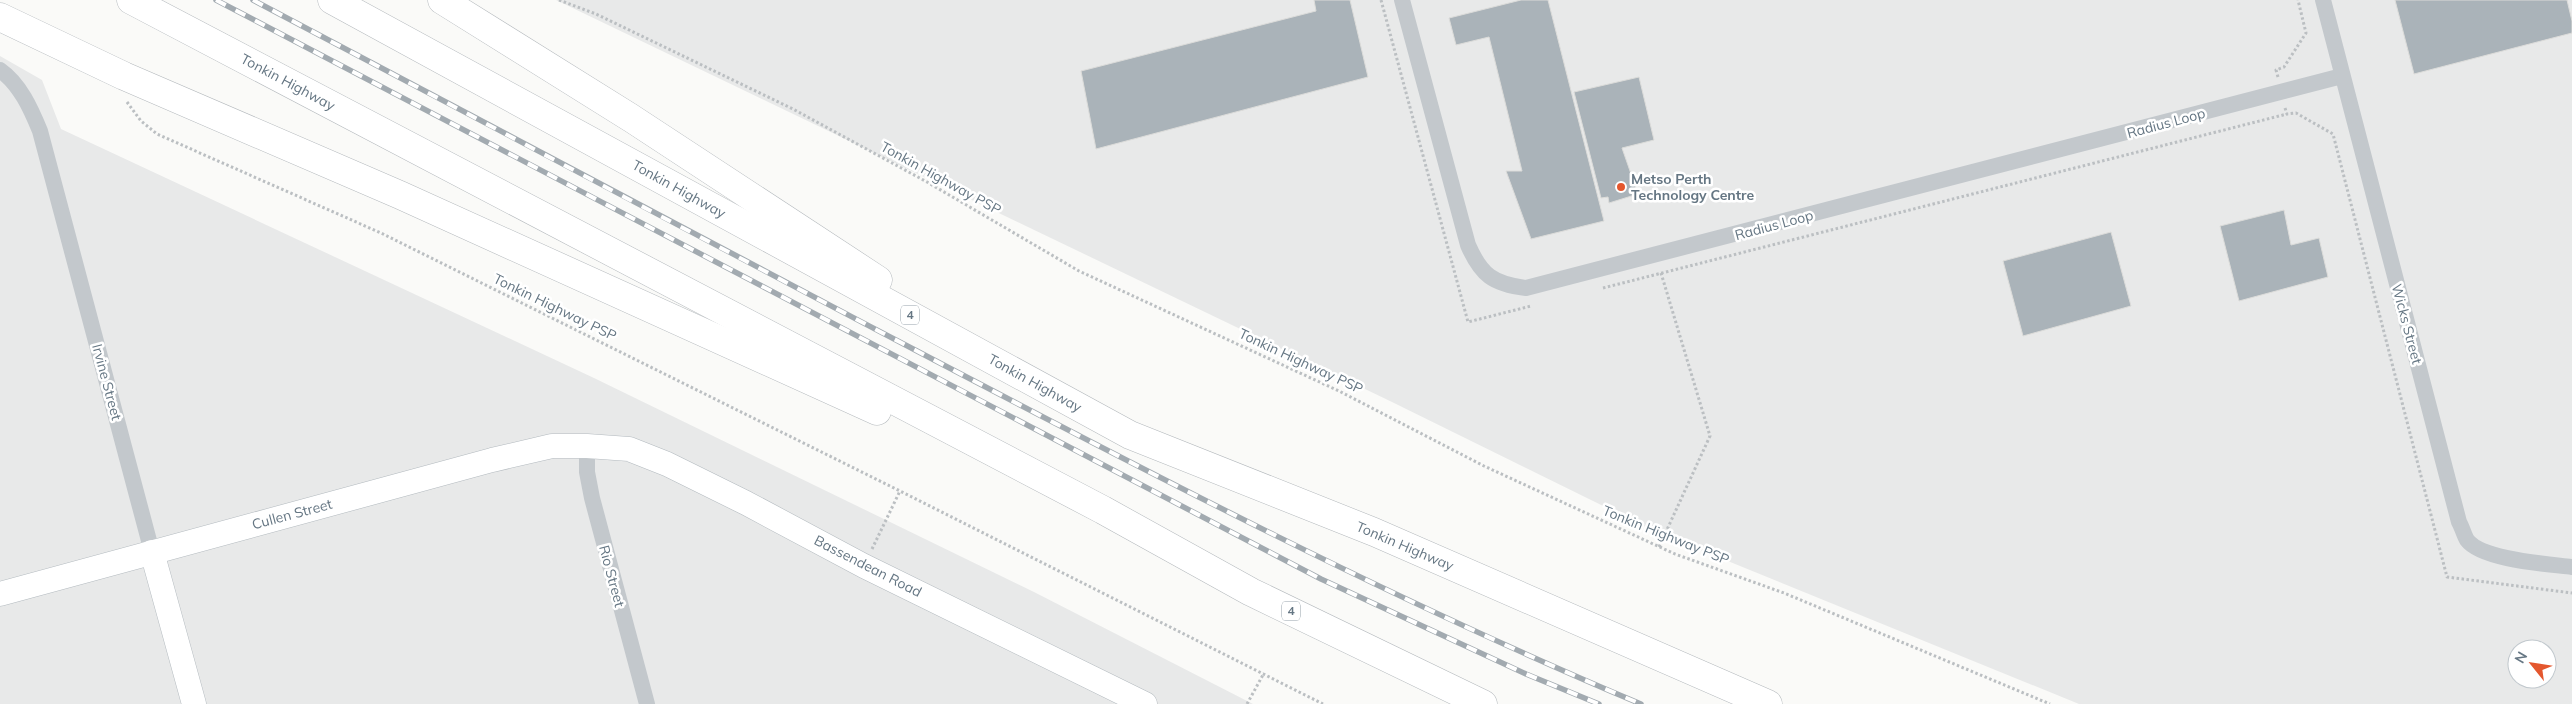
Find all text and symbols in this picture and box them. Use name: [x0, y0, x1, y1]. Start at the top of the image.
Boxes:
street label: Tonkin Highway: [238, 50, 339, 115]
street label: Radius Loop: [2125, 104, 2207, 142]
street label: Tonkin Highway PSP: [878, 137, 1004, 219]
street label: Tonkin Highway: [629, 156, 730, 222]
place label: Metso Perth Technology Centre: [1631, 170, 1754, 204]
marker: Metso Perth Technology Centre: [1615, 181, 1627, 193]
street label: Radius Loop: [1733, 206, 1815, 244]
street label: Tonkin Highway PSP: [490, 269, 620, 345]
street label: Wicks Street: [2388, 282, 2426, 366]
road number: 4: [901, 306, 919, 324]
street label: Tonkin Highway PSP: [1236, 324, 1366, 398]
street label: Irvine Street: [88, 342, 126, 422]
street label: Tonkin Highway: [985, 350, 1086, 416]
street label: Cullen Street: [250, 495, 334, 533]
street label: Tonkin Highway PSP: [1600, 501, 1732, 569]
street label: Tonkin Highway: [1353, 517, 1457, 575]
street label: Bassendean Road: [811, 531, 925, 601]
street label: Rio Street: [595, 543, 629, 609]
road number: 4: [1282, 602, 1300, 620]
north arrow: [2507, 639, 2557, 689]
text: N: [2510, 648, 2531, 667]

